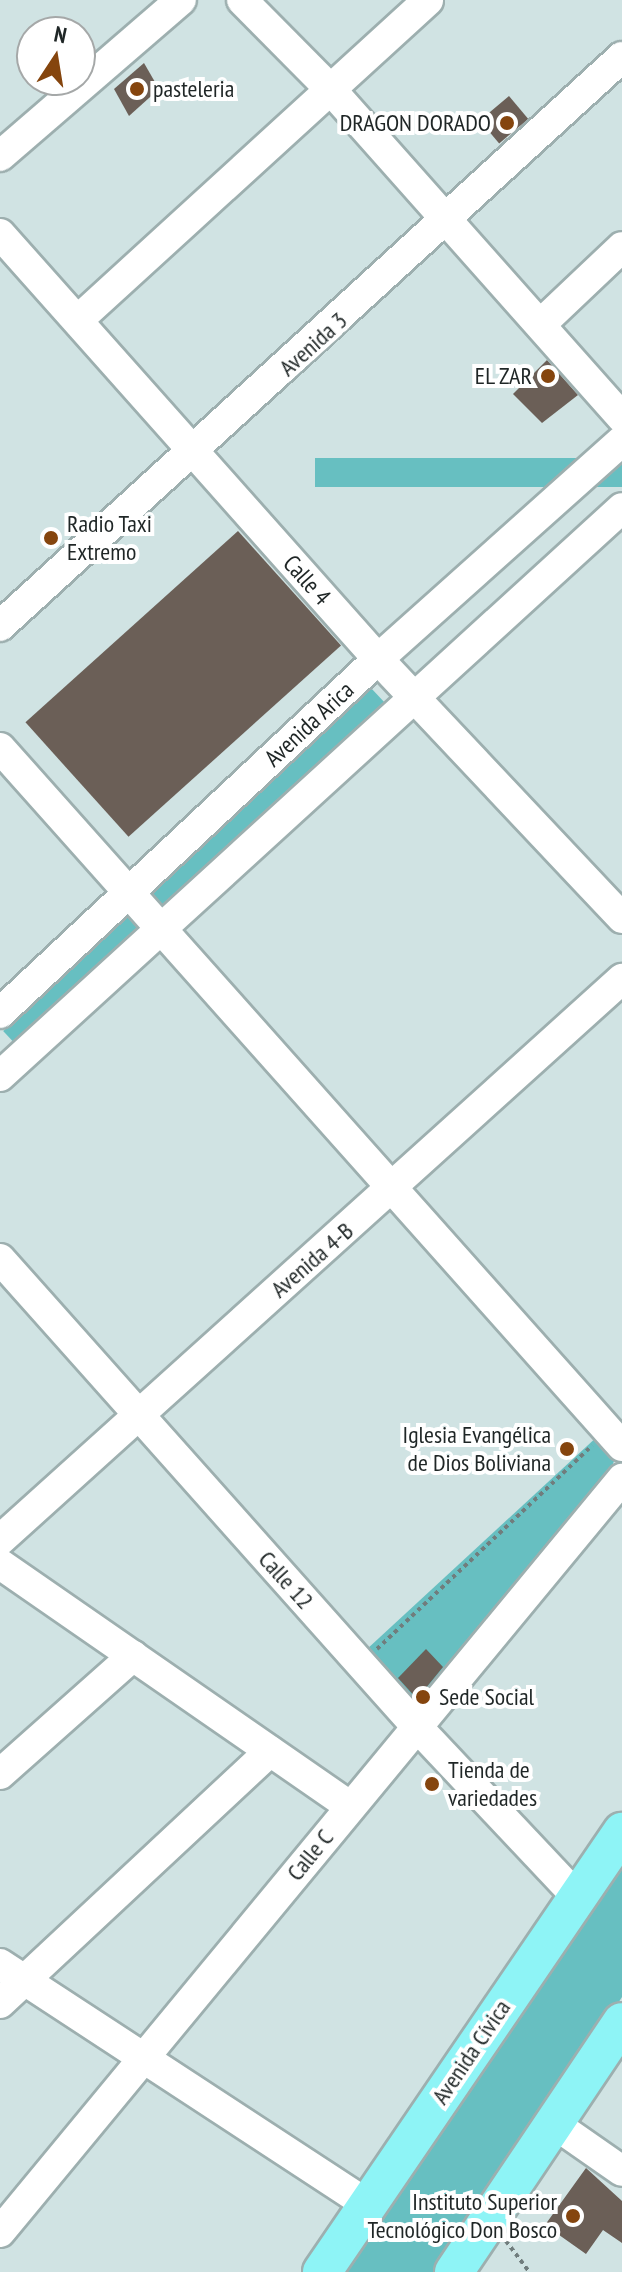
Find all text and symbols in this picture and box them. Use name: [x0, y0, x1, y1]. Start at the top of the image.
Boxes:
north arrow: [16, 16, 96, 96]
text: N: [52, 20, 69, 49]
place label: pasteleria: [153, 75, 234, 103]
marker: pasteleria: [128, 80, 146, 98]
place label: DRAGON DORADO: [340, 109, 491, 137]
marker: DRAGON DORADO: [498, 114, 516, 132]
street label: Avenida 3: [273, 306, 353, 382]
place label: EL ZAR: [474, 362, 532, 390]
marker: EL ZAR: [539, 367, 557, 385]
place label: Radio Taxi Extremo: [67, 510, 153, 566]
marker: Radio Taxi Extremo: [42, 529, 60, 547]
street label: Calle 4: [277, 549, 337, 611]
street label: Avenida Arica: [258, 675, 360, 773]
street label: Avenida 4-B: [265, 1216, 359, 1304]
place label: Iglesia Evangélica de Dios Boliviana: [403, 1421, 551, 1477]
marker: Iglesia Evangélica de Dios Boliviana: [558, 1440, 576, 1458]
street label: Calle 12: [253, 1545, 319, 1615]
place label: Sede Social: [439, 1683, 534, 1711]
marker: Sede Social: [414, 1688, 432, 1706]
place label: Tienda de variedades: [448, 1756, 537, 1812]
marker: Tienda de variedades: [423, 1775, 441, 1793]
street label: Calle C: [281, 1824, 339, 1886]
street label: Avenida Cívica: [426, 1994, 516, 2110]
place label: Instituto Superior Tecnológico Don Bosco: [368, 2188, 557, 2244]
marker: Instituto Superior Tecnológico Don Bosco: [564, 2207, 582, 2225]

